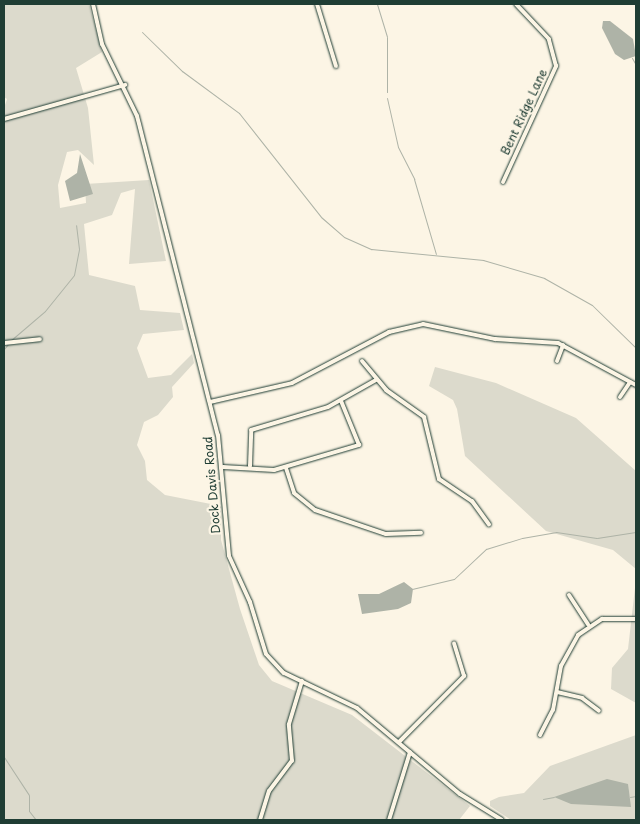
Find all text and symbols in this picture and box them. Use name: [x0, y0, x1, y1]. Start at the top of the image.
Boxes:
street label: Bent Ridge Lane: [498, 66, 550, 158]
street label: Dock Davis Road: [201, 436, 223, 534]

